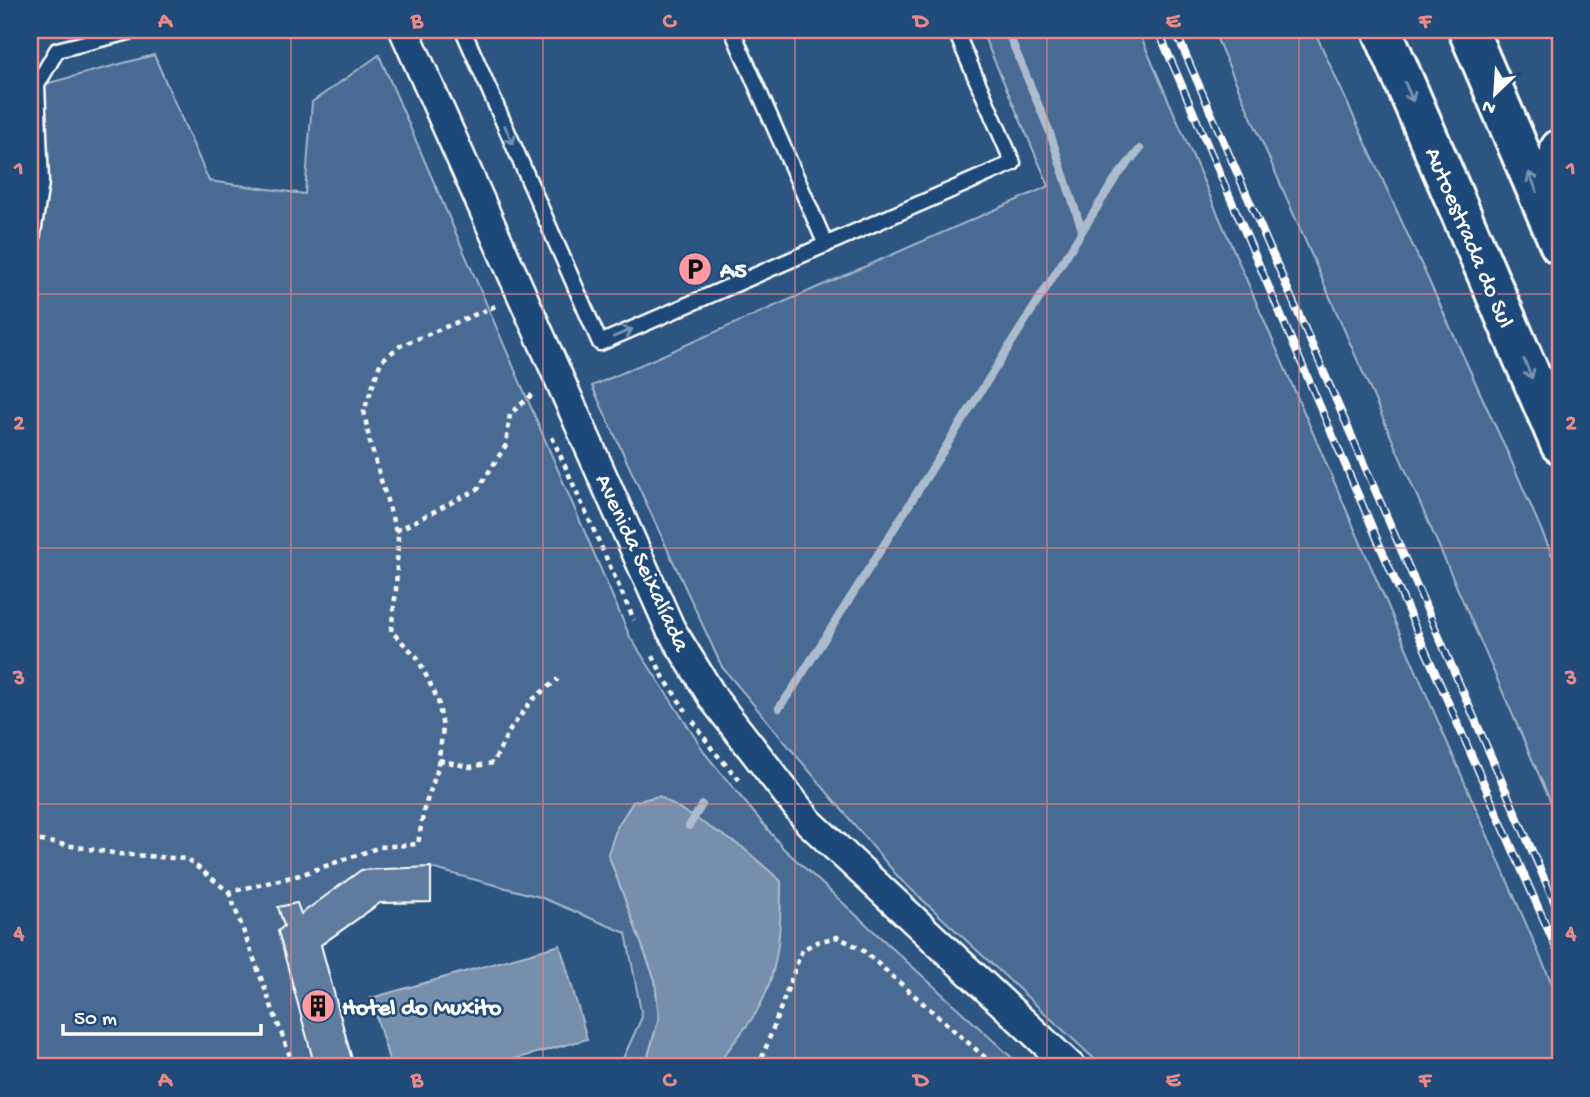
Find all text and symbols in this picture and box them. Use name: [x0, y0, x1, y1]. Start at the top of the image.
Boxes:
text: A: [157, 9, 173, 36]
text: B: [410, 9, 424, 36]
text: C: [663, 9, 678, 36]
text: D: [912, 9, 930, 36]
text: E: [1166, 9, 1182, 36]
text: F: [1418, 9, 1433, 36]
north arrow: [1460, 60, 1530, 130]
one-way arrow: [1403, 81, 1416, 103]
text: N: [1479, 93, 1500, 119]
one-way arrow: [503, 124, 516, 145]
street label: Autoestrada do Sul: [1417, 144, 1519, 333]
text: 1: [13, 156, 24, 183]
text: 1: [1565, 156, 1576, 183]
one-way arrow: [1526, 172, 1539, 193]
parking icon: A5: [676, 250, 714, 288]
place label: A5: [719, 258, 747, 287]
one-way arrow: [611, 326, 633, 339]
one-way arrow: [1522, 358, 1535, 379]
text: 2: [13, 411, 25, 438]
text: 2: [1565, 411, 1577, 438]
street label: Avenida Seixalíada: [587, 470, 695, 658]
text: 3: [12, 666, 25, 693]
text: 3: [1564, 666, 1577, 693]
text: 4: [13, 921, 25, 948]
text: 4: [1565, 921, 1577, 948]
building icon: Hotel do Muxito: [299, 987, 337, 1025]
scale bar: [63, 992, 261, 1036]
place label: Hotel do Muxito: [342, 995, 502, 1024]
text: 50 m: [74, 1008, 117, 1033]
text: A: [157, 1068, 173, 1095]
text: B: [410, 1068, 424, 1095]
text: C: [663, 1068, 678, 1095]
text: D: [912, 1068, 930, 1095]
text: E: [1166, 1068, 1182, 1095]
text: F: [1418, 1068, 1433, 1095]

